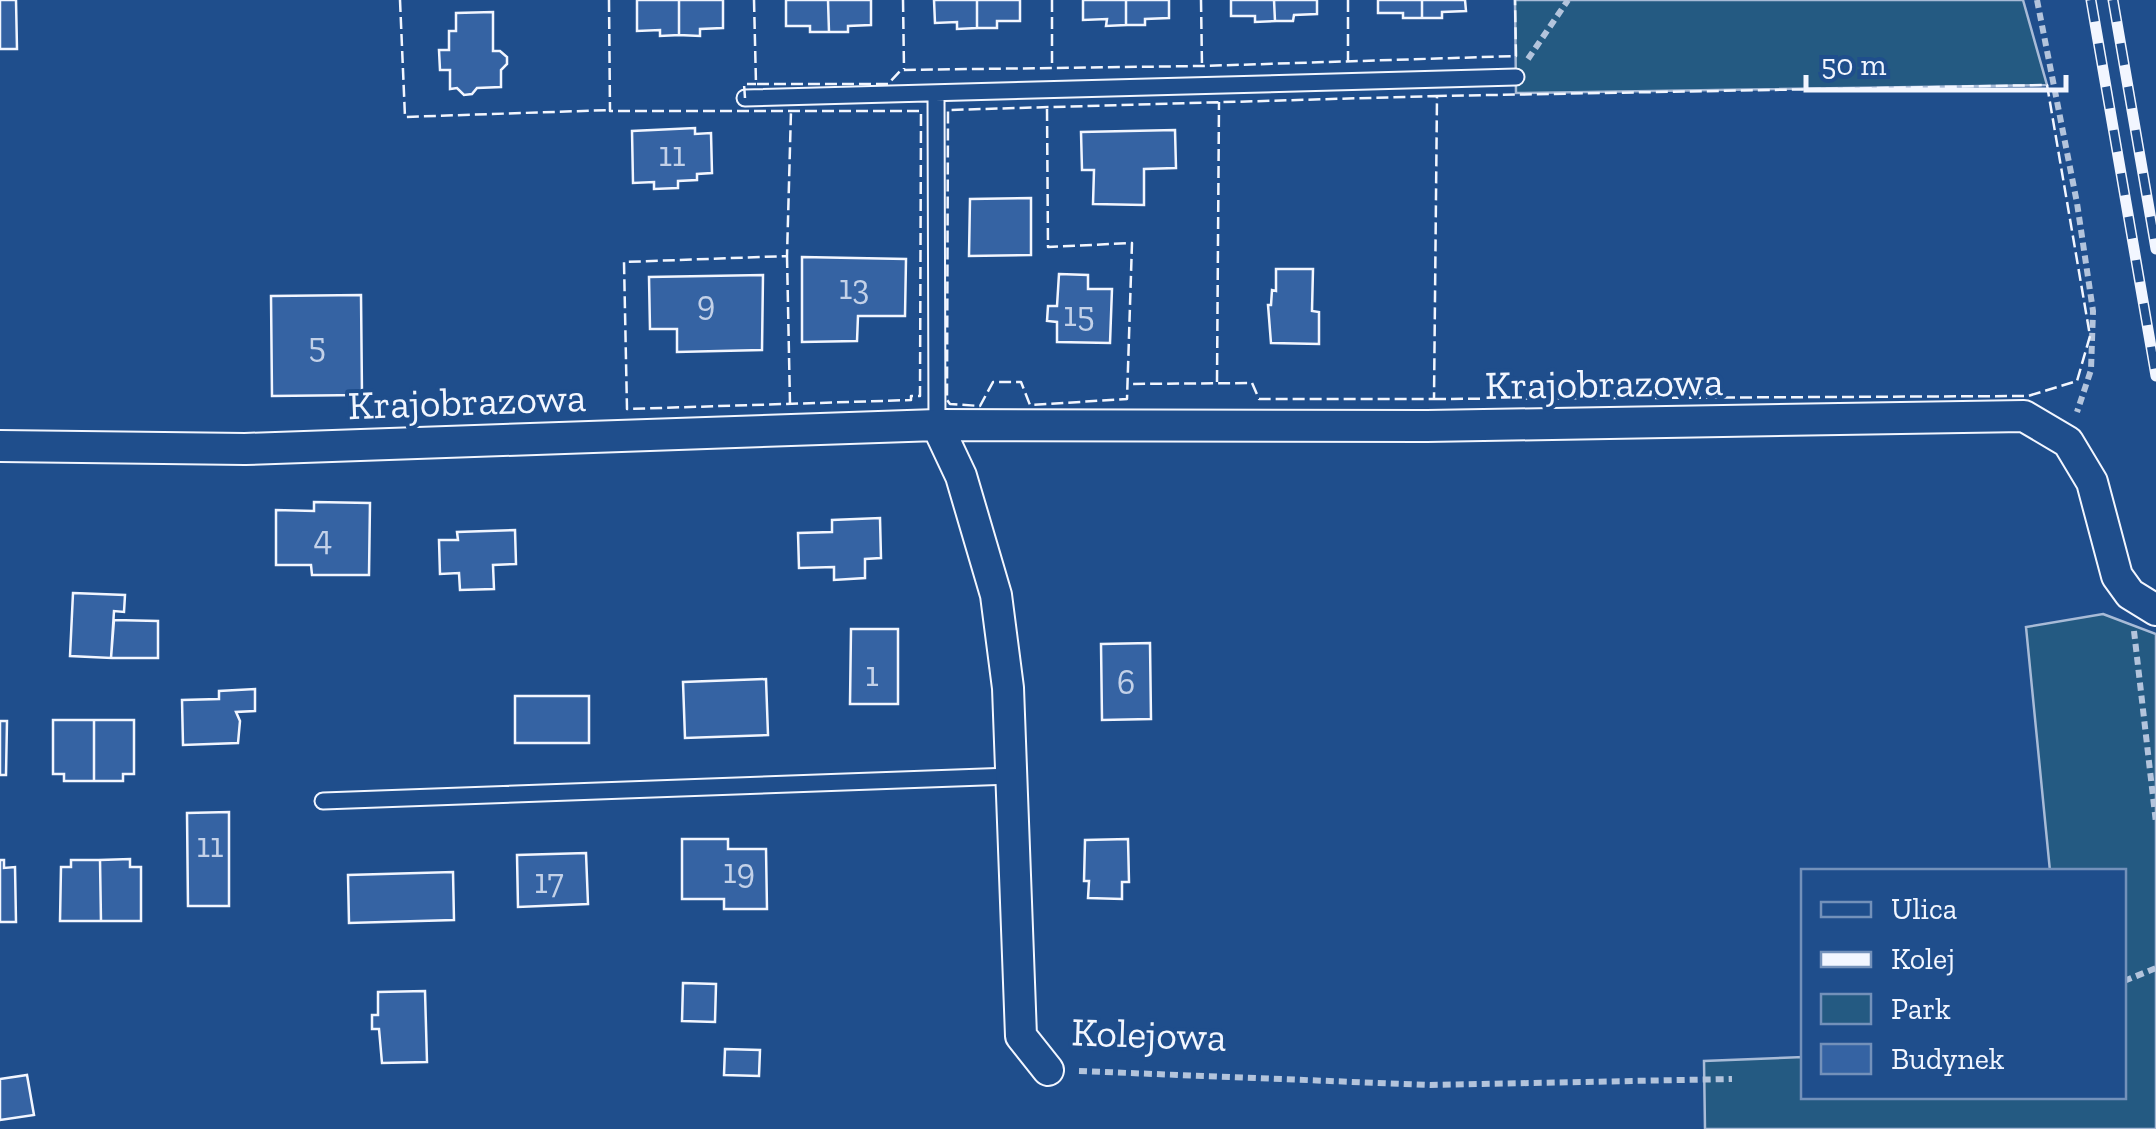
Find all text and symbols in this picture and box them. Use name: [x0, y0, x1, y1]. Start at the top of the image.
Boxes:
scale bar: [1806, 30, 2066, 92]
text: 50 m: [1821, 47, 1886, 83]
house number: 11: [659, 133, 685, 175]
house number: 13: [839, 266, 869, 308]
house number: 9: [697, 282, 715, 324]
house number: 15: [1063, 293, 1095, 335]
house number: 5: [308, 324, 326, 366]
street label: Krajobrazowa: [1484, 357, 1724, 409]
street label: Krajobrazowa: [347, 373, 587, 429]
house number: 4: [314, 517, 332, 559]
house number: 1: [865, 653, 879, 695]
house number: 6: [1117, 661, 1135, 703]
house number: 11: [197, 824, 223, 866]
house number: 19: [723, 850, 755, 892]
house number: 17: [534, 860, 564, 902]
legend: [1801, 869, 2126, 1099]
text: Ulica: [1891, 891, 1957, 927]
text: Kolej: [1891, 941, 1955, 977]
text: Park: [1891, 991, 1951, 1027]
street label: Kolejowa: [1071, 1007, 1227, 1061]
text: Budynek: [1891, 1041, 2005, 1077]

